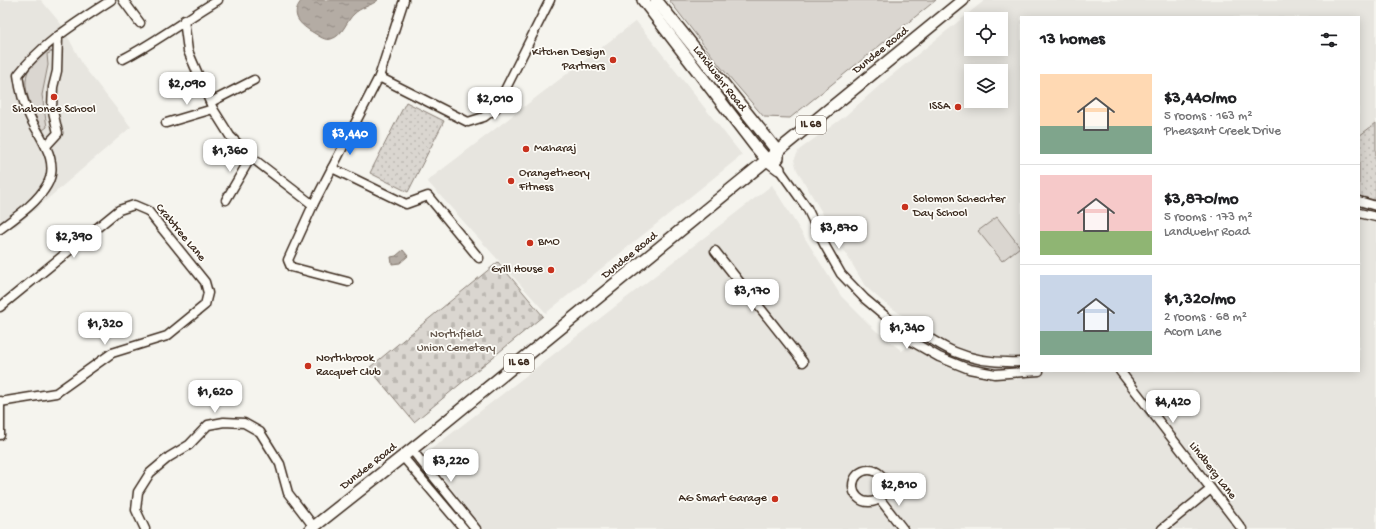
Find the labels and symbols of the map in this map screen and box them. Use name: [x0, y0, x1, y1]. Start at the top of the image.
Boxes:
street label: Dundee Road: [850, 24, 912, 78]
street label: Landwehr Road: [689, 44, 749, 115]
place label: Kitchen Design Partners: [532, 46, 606, 74]
marker: Kitchen Design Partners: [608, 55, 618, 65]
pin: $2,090: [154, 72, 220, 106]
pin: $2,010: [462, 87, 528, 121]
marker: Shabonee School: [49, 92, 59, 102]
place label: ISSA: [929, 100, 951, 114]
marker: ISSA: [953, 102, 963, 112]
place label: Shabonee School: [12, 103, 96, 117]
road number: IL 68: [796, 116, 826, 134]
pin: $3,440: [317, 122, 383, 156]
pin: $1,360: [197, 139, 263, 173]
place label: Maharaj: [534, 142, 577, 156]
marker: Maharaj: [521, 144, 531, 154]
place label: Orangetheory Fitness: [518, 167, 590, 195]
marker: Orangetheory Fitness: [506, 176, 516, 186]
place label: Solomon Schechter Day School: [912, 193, 1007, 221]
street label: Crabtree Lane: [152, 201, 209, 265]
marker: Solomon Schechter Day School: [900, 202, 910, 212]
pin: $3,870: [806, 216, 872, 250]
pin: $2,390: [41, 225, 107, 259]
street label: Dundee Road: [599, 229, 661, 283]
place label: BMO: [537, 236, 560, 250]
marker: BMO: [525, 238, 535, 248]
place label: Grill House: [491, 263, 544, 277]
marker: Grill House: [546, 265, 556, 275]
pin: $3,170: [719, 279, 785, 313]
pin: $1,320: [72, 312, 138, 346]
pin: $1,340: [874, 316, 940, 350]
park label: Northfield Union Cemetery: [417, 328, 495, 356]
place label: Northbrook Racquet Club: [316, 352, 382, 380]
road number: IL 68: [504, 354, 534, 372]
marker: Northbrook Racquet Club: [303, 361, 313, 371]
pin: $1,620: [182, 380, 248, 414]
pin: $4,420: [1140, 390, 1206, 424]
street label: Lindberg Lane: [1185, 439, 1239, 503]
street label: Dundee Road: [337, 440, 401, 494]
pin: $3,220: [418, 449, 484, 483]
pin: $2,810: [866, 473, 932, 507]
place label: AG Smart Garage: [679, 492, 768, 506]
marker: AG Smart Garage: [770, 494, 780, 504]

